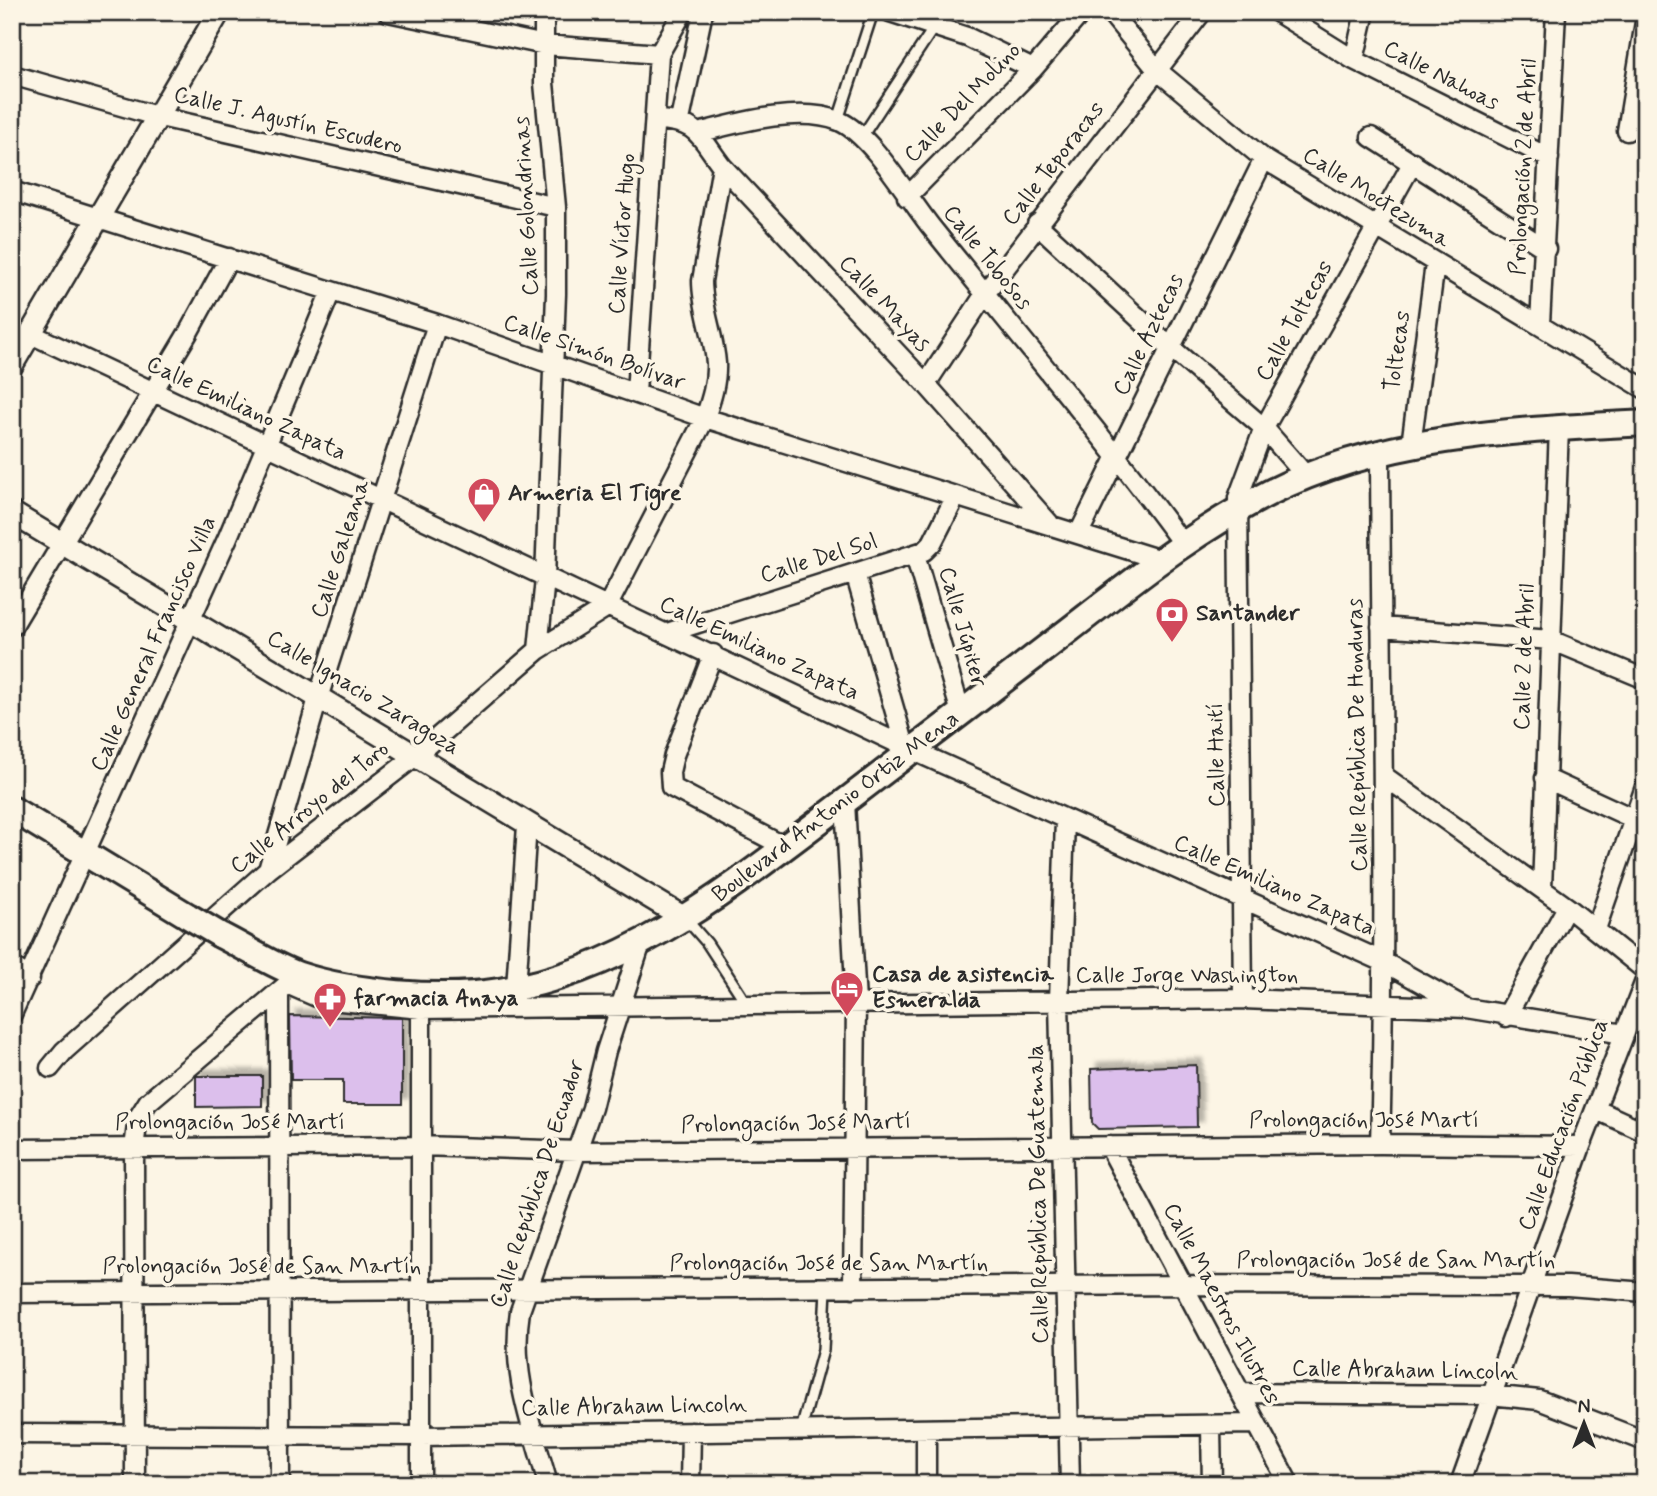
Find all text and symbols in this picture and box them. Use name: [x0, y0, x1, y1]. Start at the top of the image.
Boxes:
street label: Calle Nahoas: [1378, 34, 1504, 118]
street label: Calle Del Molino: [898, 36, 1028, 170]
street label: Prolongación 2 de Abril: [1503, 58, 1547, 276]
street label: Calle J. Agustín Escudero: [171, 80, 405, 162]
street label: Calle Teporacas: [996, 96, 1112, 232]
street label: Calle Golondrinas: [507, 115, 547, 297]
street label: Calle Moctezuma: [1297, 141, 1456, 255]
street label: Calle Víctor Hugo: [602, 152, 646, 316]
street label: Calle Tobosos: [935, 199, 1039, 317]
street label: Calle Mayas: [831, 249, 937, 359]
street label: Calle Toltecas: [1249, 255, 1341, 387]
street label: Calle Aztecas: [1107, 269, 1191, 401]
street label: Calle Simón Bolívar: [499, 308, 689, 398]
street label: Toltecas: [1378, 309, 1418, 393]
street label: Calle Emiliano Zapata: [141, 349, 351, 469]
shop icon: Armeria El Tigre: [465, 475, 503, 524]
street label: Calle Galeana: [305, 476, 378, 622]
place label: Armeria El Tigre: [508, 479, 682, 511]
street label: Calle General Francisco Villa: [84, 512, 224, 776]
street label: Calle Del Sol: [757, 527, 881, 591]
street label: Calle Júpiter: [931, 563, 994, 691]
street label: Calle 2 de Abril: [1507, 583, 1543, 731]
street label: Calle Emiliano Zapata: [654, 589, 864, 709]
bank icon: Santander: [1153, 595, 1191, 644]
street label: Calle República De Honduras: [1341, 598, 1375, 872]
place label: Santander: [1196, 599, 1301, 629]
street label: Calle Ignacio Zaragoza: [260, 623, 465, 764]
street label: Calle Haití: [1201, 703, 1233, 807]
street label: Boulevard Antonio Ortiz Mena: [706, 704, 966, 910]
street label: Calle Arroyo del Toro: [224, 735, 396, 881]
street label: Calle Emiliano Zapata: [1169, 828, 1379, 944]
place label: Casa de asistencia Esmeralda: [872, 960, 1055, 1016]
street label: Calle Jorge Washington: [1076, 961, 1298, 993]
hotel icon: Casa de asistencia Esmeralda: [828, 969, 866, 1018]
pharmacy icon: farmacia Anaya: [311, 980, 349, 1029]
place label: farmacia Anaya: [353, 984, 519, 1014]
street label: Calle Educación Pública: [1512, 1015, 1616, 1235]
street label: Calle República De Guatemala: [1021, 1044, 1057, 1344]
street label: Calle República De Ecuador: [484, 1056, 592, 1312]
street label: Prolongación José Martí: [1249, 1106, 1479, 1138]
street label: Prolongación José Martí: [681, 1107, 911, 1143]
street label: Prolongación José Martí: [115, 1108, 345, 1140]
street label: Calle Maestros Ilustres: [1155, 1198, 1287, 1410]
street label: Prolongación José de San Martín: [1237, 1246, 1555, 1278]
street label: Prolongación José de San Martín: [670, 1249, 988, 1281]
street label: Prolongación José de San Martín: [103, 1252, 421, 1284]
street label: Calle Abraham Lincoln: [1292, 1354, 1518, 1388]
north arrow: [1548, 1388, 1618, 1458]
street label: Calle Abraham Lincoln: [521, 1390, 747, 1424]
text: N: [1578, 1395, 1590, 1420]

